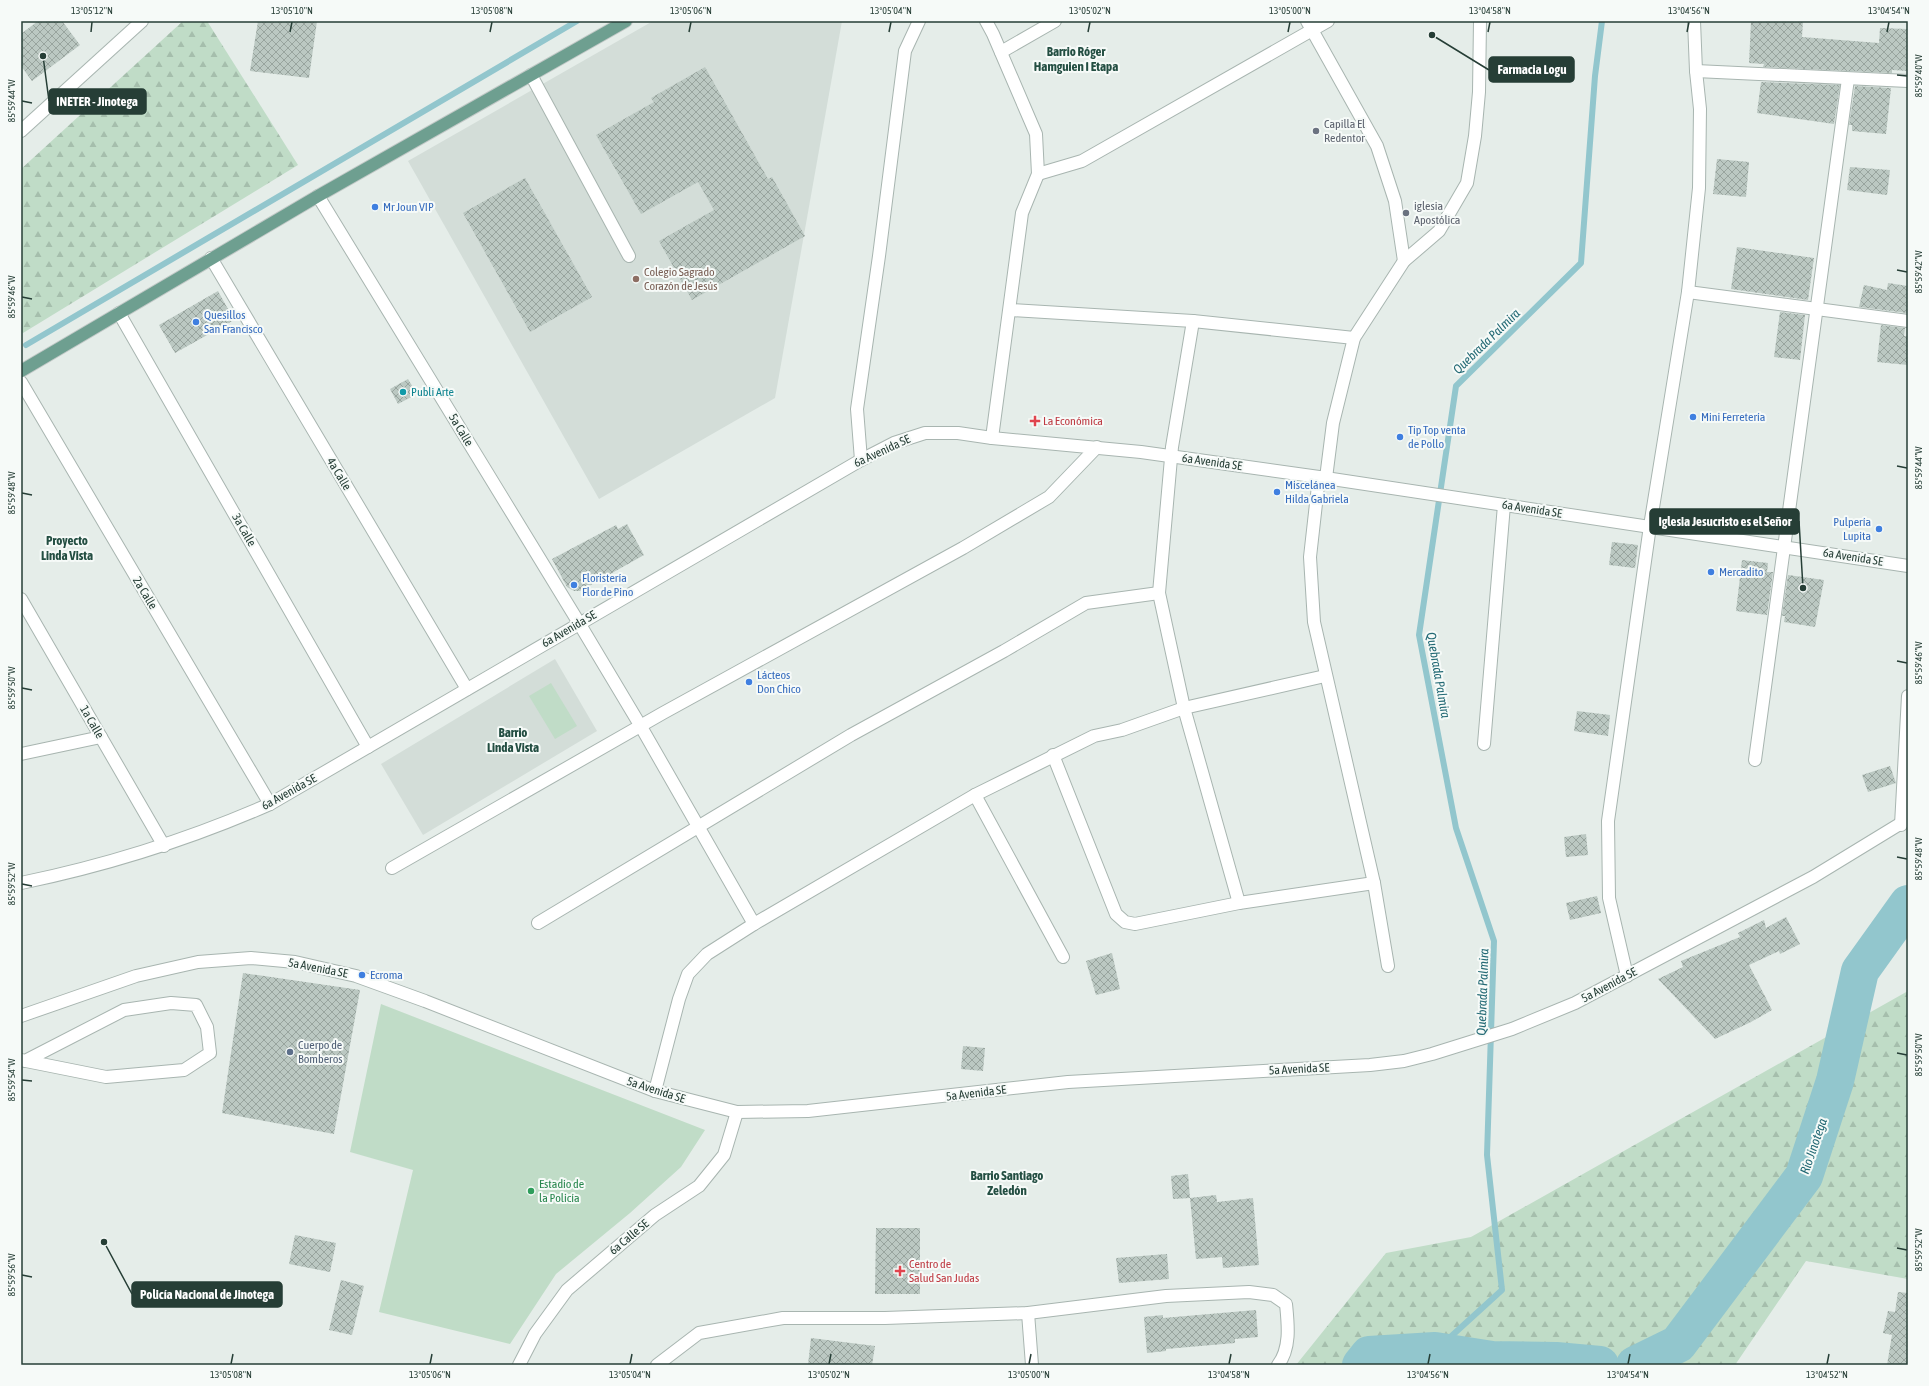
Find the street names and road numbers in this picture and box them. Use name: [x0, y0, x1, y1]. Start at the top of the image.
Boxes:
street label: 5a Calle: [446, 411, 476, 449]
street label: 6a Avenida SE: [852, 432, 912, 470]
street label: 6a Avenida SE: [1181, 451, 1243, 473]
street label: 4a Calle: [324, 455, 354, 493]
street label: 6a Avenida SE: [1501, 497, 1563, 521]
street label: 3a Calle: [229, 511, 259, 549]
street label: 6a Avenida SE: [1822, 545, 1884, 569]
street label: 2a Calle: [130, 574, 160, 612]
street label: 6a Avenida SE: [539, 608, 599, 650]
street label: 1a Calle: [77, 703, 107, 741]
street label: 6a Avenida SE: [259, 771, 319, 813]
street label: 5a Avenida SE: [287, 955, 349, 981]
street label: 5a Avenida SE: [1579, 965, 1639, 1005]
street label: 5a Avenida SE: [1268, 1060, 1330, 1078]
street label: 5a Avenida SE: [625, 1074, 687, 1106]
street label: 5a Avenida SE: [945, 1082, 1007, 1104]
street label: 6a Calle SE: [606, 1216, 652, 1258]

